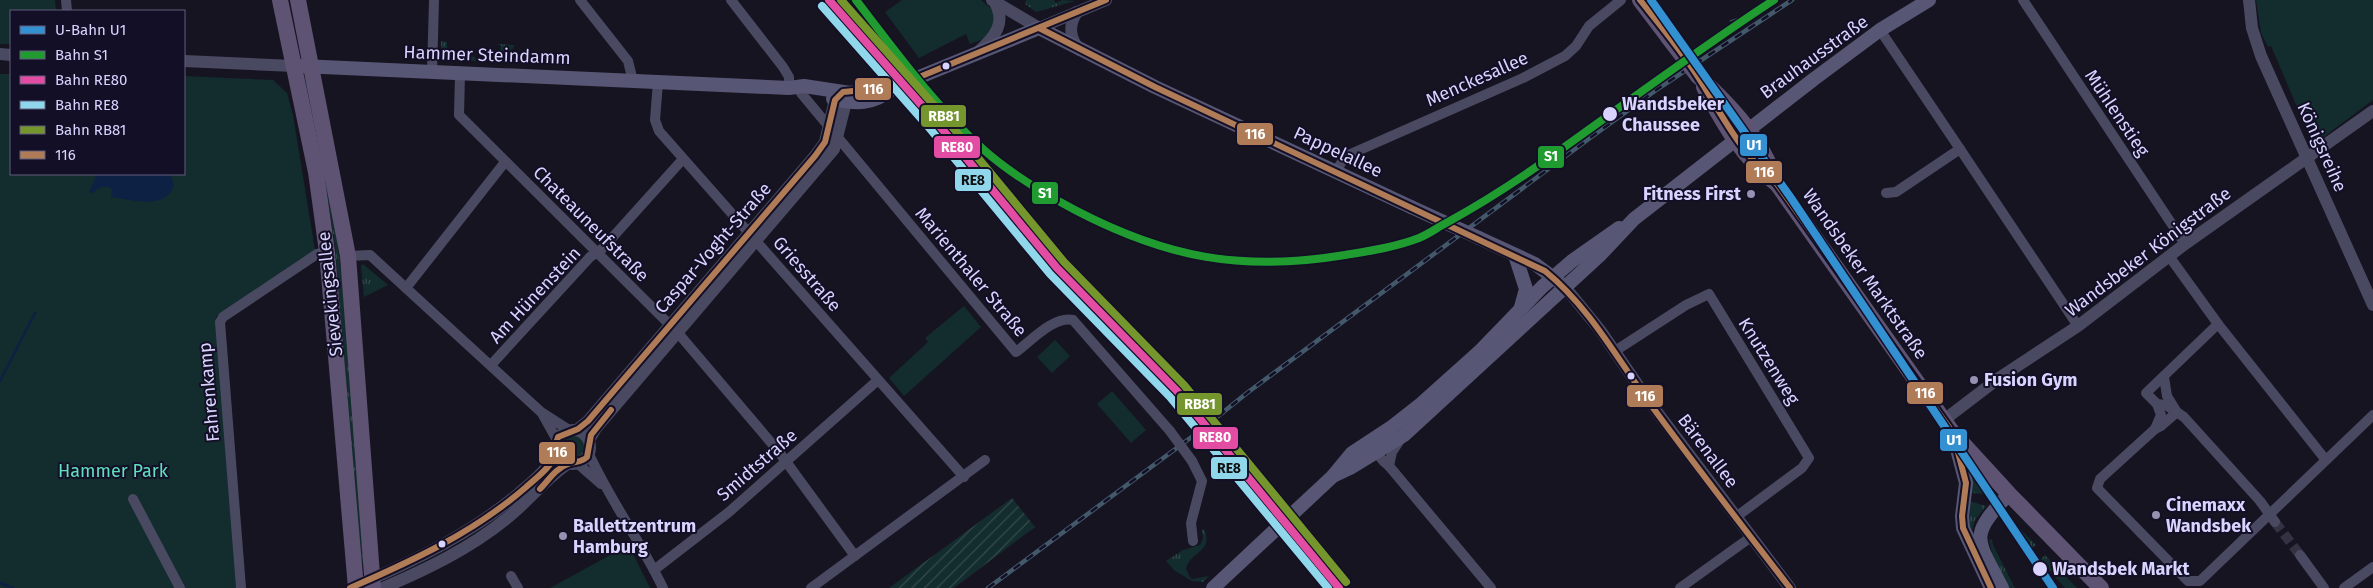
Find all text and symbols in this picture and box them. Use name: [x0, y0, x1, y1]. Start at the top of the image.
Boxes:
legend: [10, 10, 185, 175]
street label: Brauhausstraße: [1756, 10, 1872, 104]
text: U-Bahn U1: [55, 21, 126, 39]
street label: Hammer Steindamm: [403, 41, 571, 69]
text: Bahn S1: [55, 46, 108, 64]
street label: Menckesallee: [1422, 47, 1532, 111]
unlabelled marker: [941, 61, 951, 71]
street label: Mühlenstieg: [2080, 66, 2154, 161]
text: Bahn RE80: [55, 71, 127, 89]
line badge: 116: [854, 77, 892, 101]
text: 116: [863, 81, 883, 98]
place label: Wandsbeker Chaussee: [1622, 93, 1725, 136]
text: Bahn RE8: [55, 96, 119, 114]
street label: Königsreihe: [2292, 99, 2352, 195]
line badge: RB81: [920, 104, 967, 128]
marker: Wandsbeker Chaussee: [1601, 105, 1619, 123]
text: RB81: [928, 108, 960, 125]
text: Bahn RB81: [55, 121, 126, 139]
line badge: 116: [1236, 122, 1274, 146]
street label: Pappelallee: [1290, 122, 1386, 182]
text: 116: [1245, 126, 1265, 143]
line badge: U1: [1739, 133, 1768, 157]
line badge: RE80: [933, 135, 981, 159]
text: U1: [1746, 137, 1762, 154]
text: RE80: [941, 139, 973, 156]
line badge: S1: [1537, 145, 1565, 169]
text: 116: [55, 146, 76, 164]
text: S1: [1544, 148, 1558, 165]
line badge: 116: [1745, 160, 1783, 184]
street label: Chateauneufstraße: [529, 162, 653, 286]
text: 116: [1754, 164, 1774, 181]
line badge: RE8: [954, 168, 992, 192]
text: RE8: [961, 172, 985, 189]
street label: Caspar-Voght-Straße: [650, 178, 776, 318]
line badge: S1: [1031, 181, 1059, 205]
street label: Wandsbeker Königstraße: [2061, 182, 2235, 322]
place label: Fitness First: [1643, 183, 1742, 205]
text: S1: [1038, 185, 1052, 202]
street label: Wandsbeker Marktstraße: [1798, 185, 1932, 363]
marker: Fitness First: [1745, 188, 1757, 200]
street label: Marienthaler Straße: [910, 203, 1032, 341]
street label: Sievekingsallee: [313, 231, 347, 357]
street label: Griesstraße: [768, 232, 846, 316]
street label: Am Hünenstein: [485, 242, 585, 348]
street label: Knutzenweg: [1734, 313, 1805, 409]
street label: Fahrenkamp: [194, 341, 224, 443]
place label: Fusion Gym: [1984, 369, 2078, 391]
unlabelled marker: [1626, 371, 1636, 381]
marker: Fusion Gym: [1968, 374, 1980, 386]
line badge: 116: [1906, 381, 1944, 405]
line badge: 116: [1626, 384, 1664, 408]
text: 116: [1915, 385, 1935, 402]
text: 116: [1635, 388, 1655, 405]
line badge: RB81: [1176, 392, 1223, 416]
text: RB81: [1184, 396, 1216, 413]
street label: Bärenallee: [1673, 410, 1743, 492]
street label: Smidtstraße: [712, 424, 802, 506]
line badge: RE80: [1192, 426, 1239, 450]
line badge: U1: [1939, 428, 1968, 452]
text: RE80: [1199, 429, 1231, 446]
text: U1: [1946, 432, 1962, 449]
line badge: 116: [538, 441, 576, 465]
text: 116: [547, 444, 567, 461]
line badge: RE8: [1210, 456, 1248, 480]
park label: Hammer Park: [58, 460, 169, 482]
text: RE8: [1217, 460, 1241, 477]
place label: Cinemaxx Wandsbek: [2166, 494, 2252, 537]
marker: Cinemaxx Wandsbek: [2150, 509, 2162, 521]
place label: Ballettzentrum Hamburg: [573, 515, 696, 558]
marker: Ballettzentrum Hamburg: [557, 530, 569, 542]
unlabelled marker: [437, 539, 447, 549]
place label: Wandsbek Markt: [2052, 558, 2190, 580]
marker: Wandsbek Markt: [2031, 560, 2049, 578]

